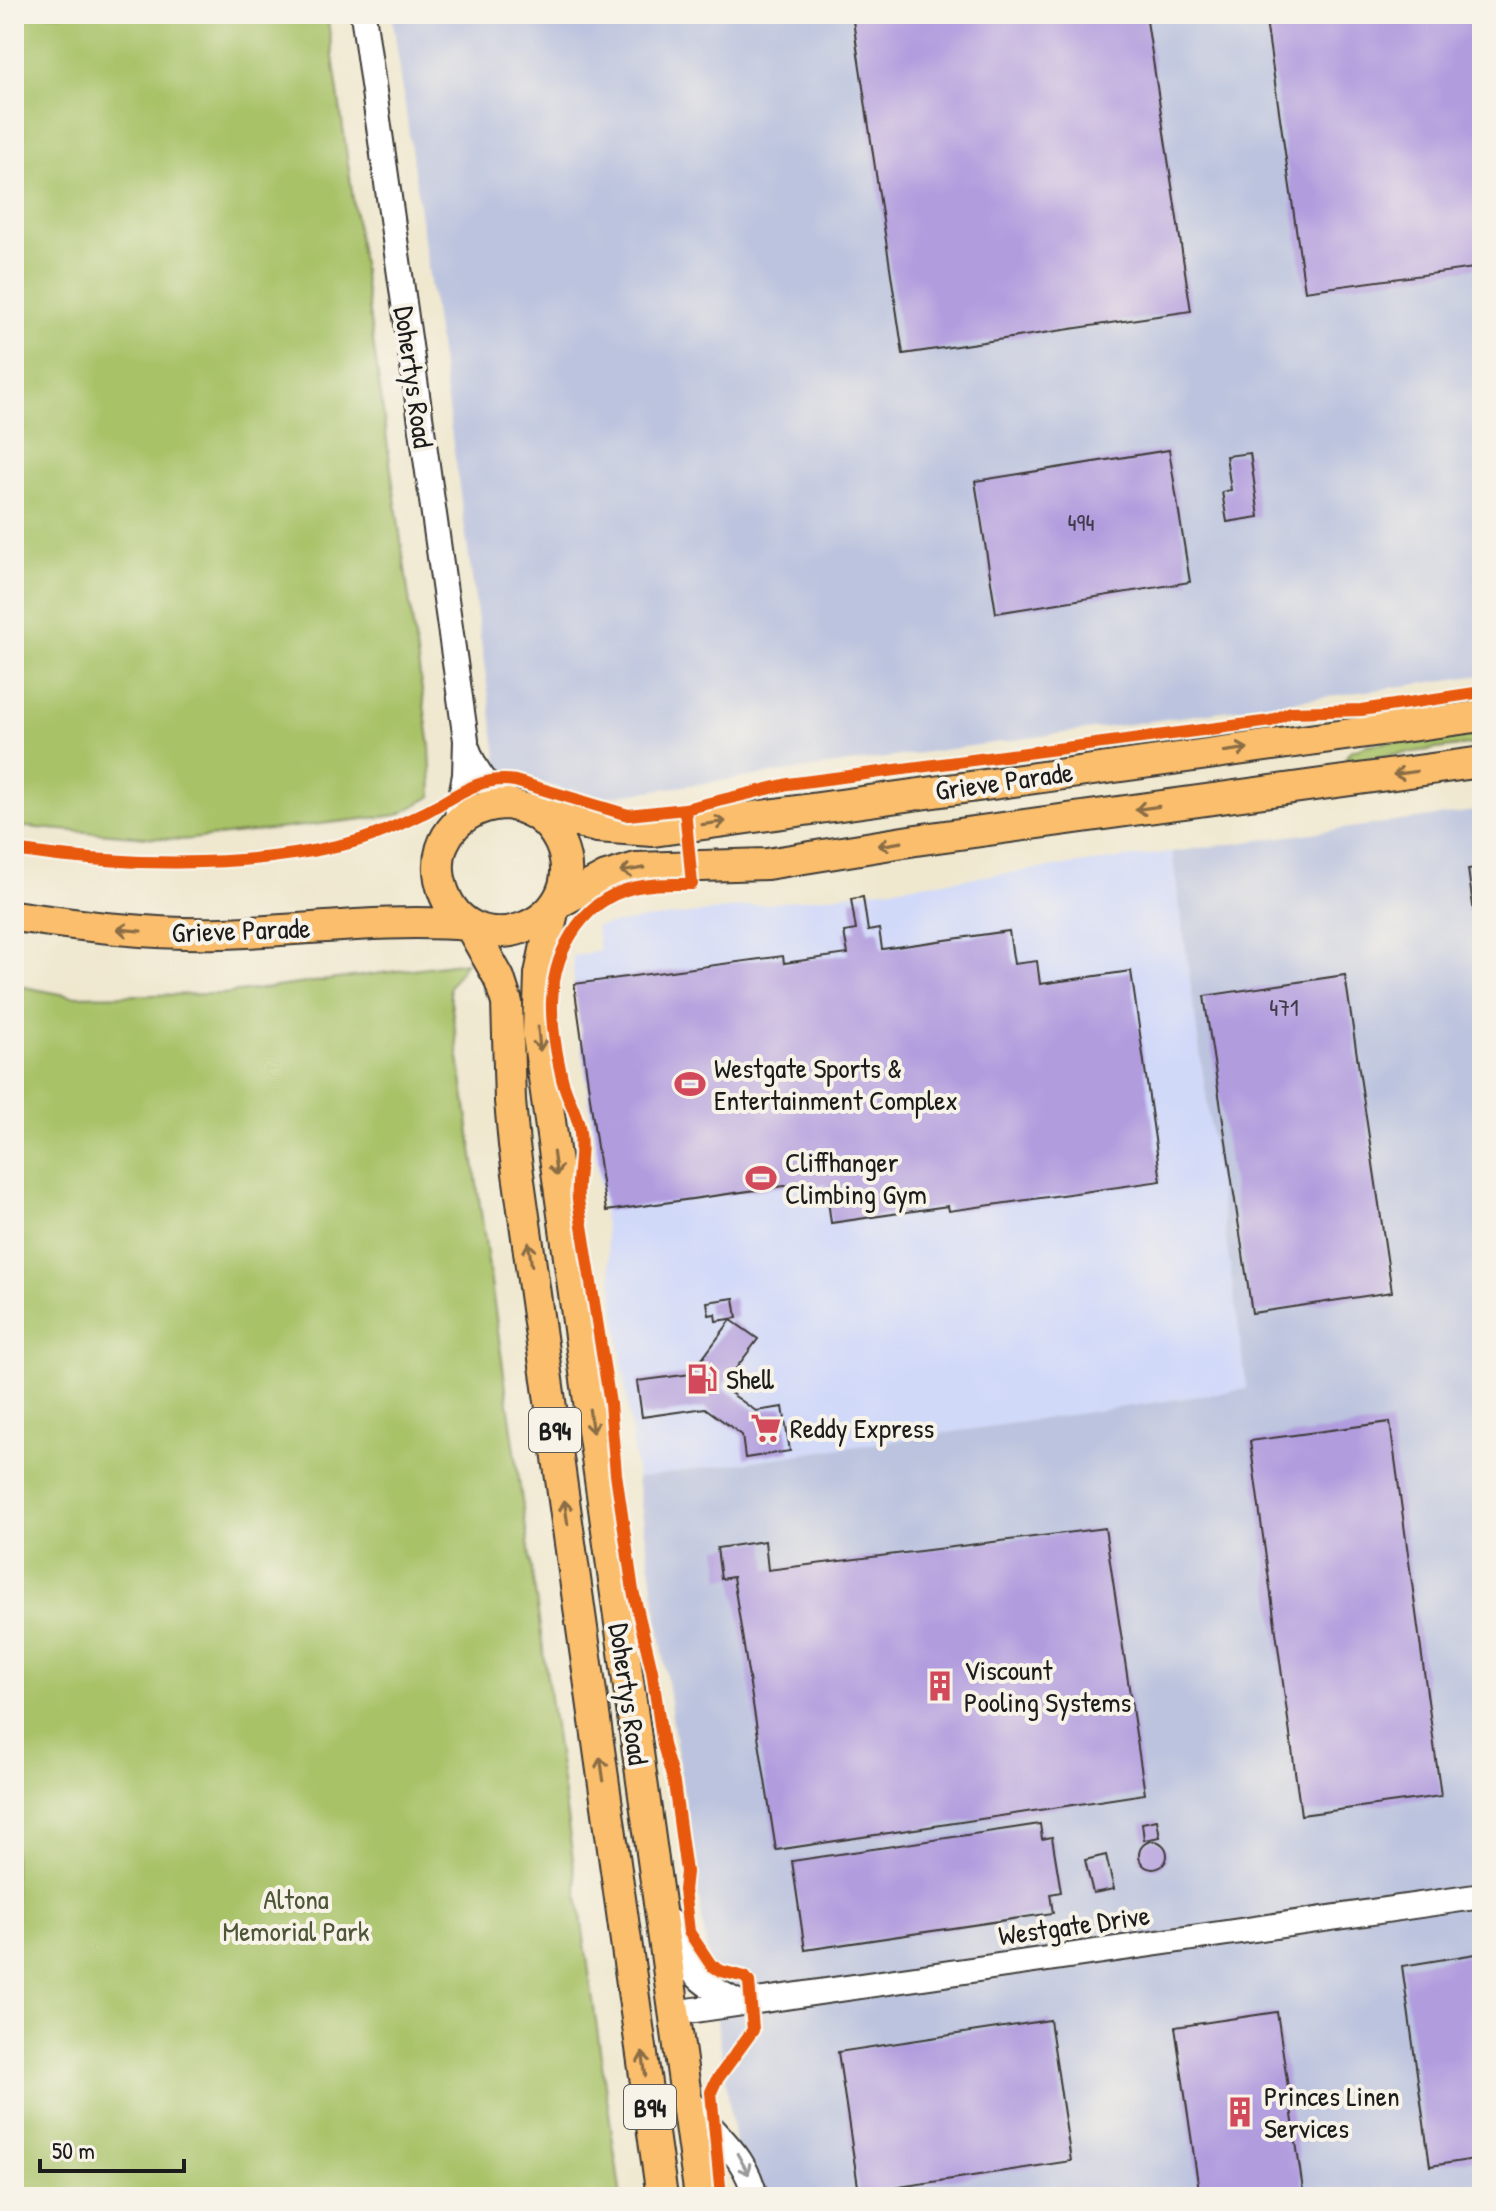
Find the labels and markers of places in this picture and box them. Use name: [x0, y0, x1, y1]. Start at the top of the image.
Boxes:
place label: Westgate Sports & Entertainment Complex: [714, 1049, 958, 1119]
sports icon: Westgate Sports & Entertainment Complex: [673, 1067, 707, 1101]
place label: Cliffhanger Climbing Gym: [785, 1143, 927, 1213]
sports icon: Cliffhanger Climbing Gym: [744, 1161, 778, 1195]
place label: Shell: [726, 1360, 775, 1398]
fuel station icon: Shell: [685, 1362, 719, 1396]
place label: Reddy Express: [790, 1409, 934, 1447]
supermarket icon: Reddy Express: [749, 1411, 783, 1445]
place label: Viscount Pooling Systems: [964, 1651, 1131, 1721]
building icon: Viscount Pooling Systems: [923, 1669, 957, 1703]
place label: Princes Linen Services: [1264, 2077, 1400, 2147]
building icon: Princes Linen Services: [1223, 2095, 1257, 2129]

